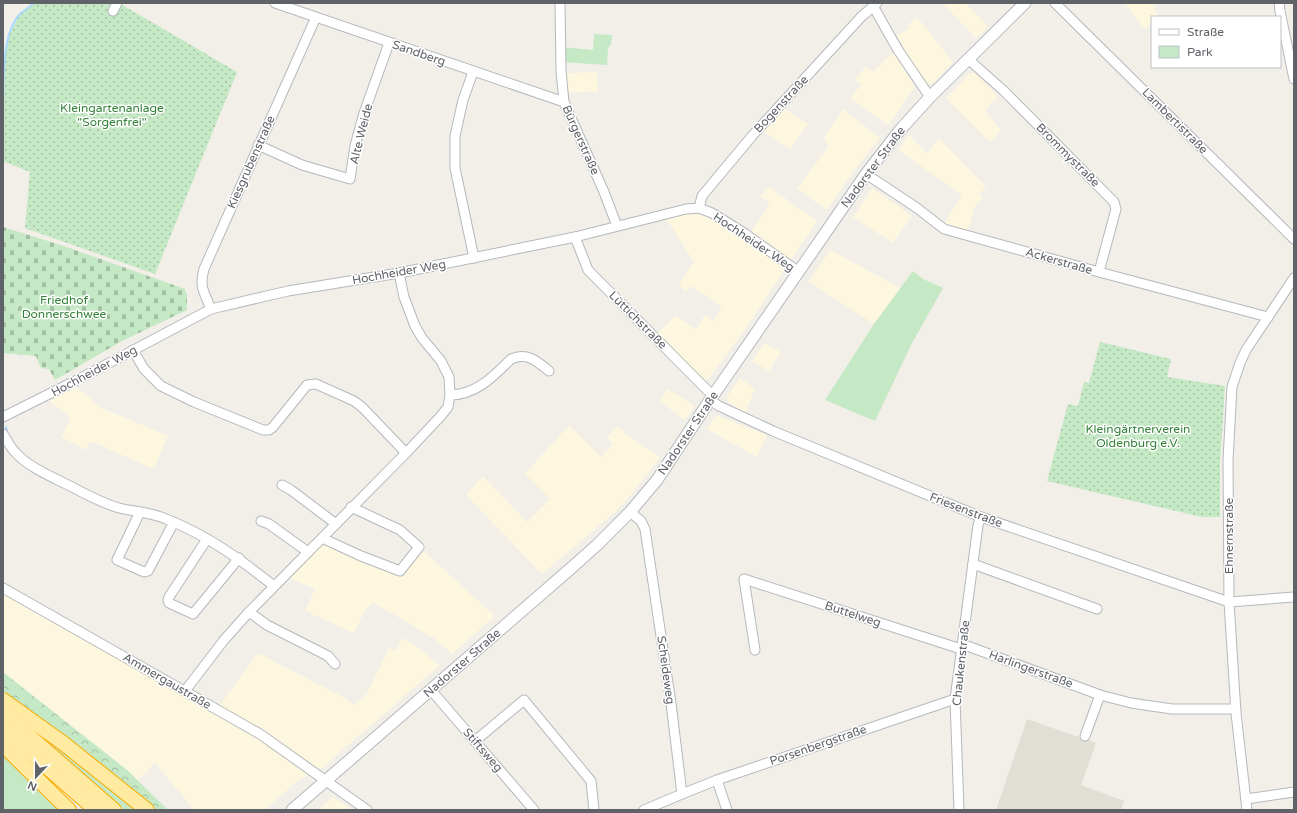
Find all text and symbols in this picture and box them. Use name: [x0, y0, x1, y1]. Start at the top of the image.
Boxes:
legend: [1151, 16, 1281, 68]
text: Straße: [1187, 25, 1224, 39]
street label: Sandberg: [391, 37, 447, 69]
text: Park: [1187, 45, 1213, 59]
street label: Bogenstraße: [751, 72, 811, 135]
street label: Lambertistraße: [1139, 85, 1211, 157]
park label: Kleingartenanlage "Sorgenfrei": [60, 101, 164, 129]
street label: Alte Weide: [347, 102, 375, 166]
street label: Bürgerstraße: [559, 103, 603, 177]
street label: Kiesgrubenstraße: [224, 113, 278, 211]
street label: Brommystraße: [1033, 120, 1103, 190]
street label: Nadorster Straße: [838, 124, 908, 210]
street label: Hochheider Weg: [711, 210, 797, 274]
street label: Ackerstraße: [1024, 245, 1094, 277]
street label: Hochheider Weg: [351, 257, 447, 287]
street label: Lüttichstraße: [606, 288, 670, 352]
park label: Friedhof Donnerschwee: [22, 293, 106, 321]
street label: Hochheider Weg: [49, 343, 139, 399]
street label: Nadorster Straße: [655, 388, 721, 477]
park label: Kleingärtnerverein Oldenburg e.V.: [1086, 422, 1190, 450]
street label: Friesenstraße: [928, 490, 1005, 530]
street label: Ehnernstraße: [1222, 497, 1236, 574]
street label: Buttelweg: [823, 598, 883, 630]
street label: Chaukenstraße: [950, 619, 972, 706]
street label: Nadorster Straße: [421, 626, 504, 700]
street label: Scheideweg: [654, 635, 678, 705]
street label: Harlingerstraße: [987, 647, 1075, 691]
street label: Ammergaustraße: [120, 650, 214, 712]
street label: Porsenbergstraße: [768, 722, 869, 768]
street label: Stiftsweg: [460, 725, 506, 775]
north arrow: [16, 757, 56, 797]
text: N: [26, 778, 39, 793]

